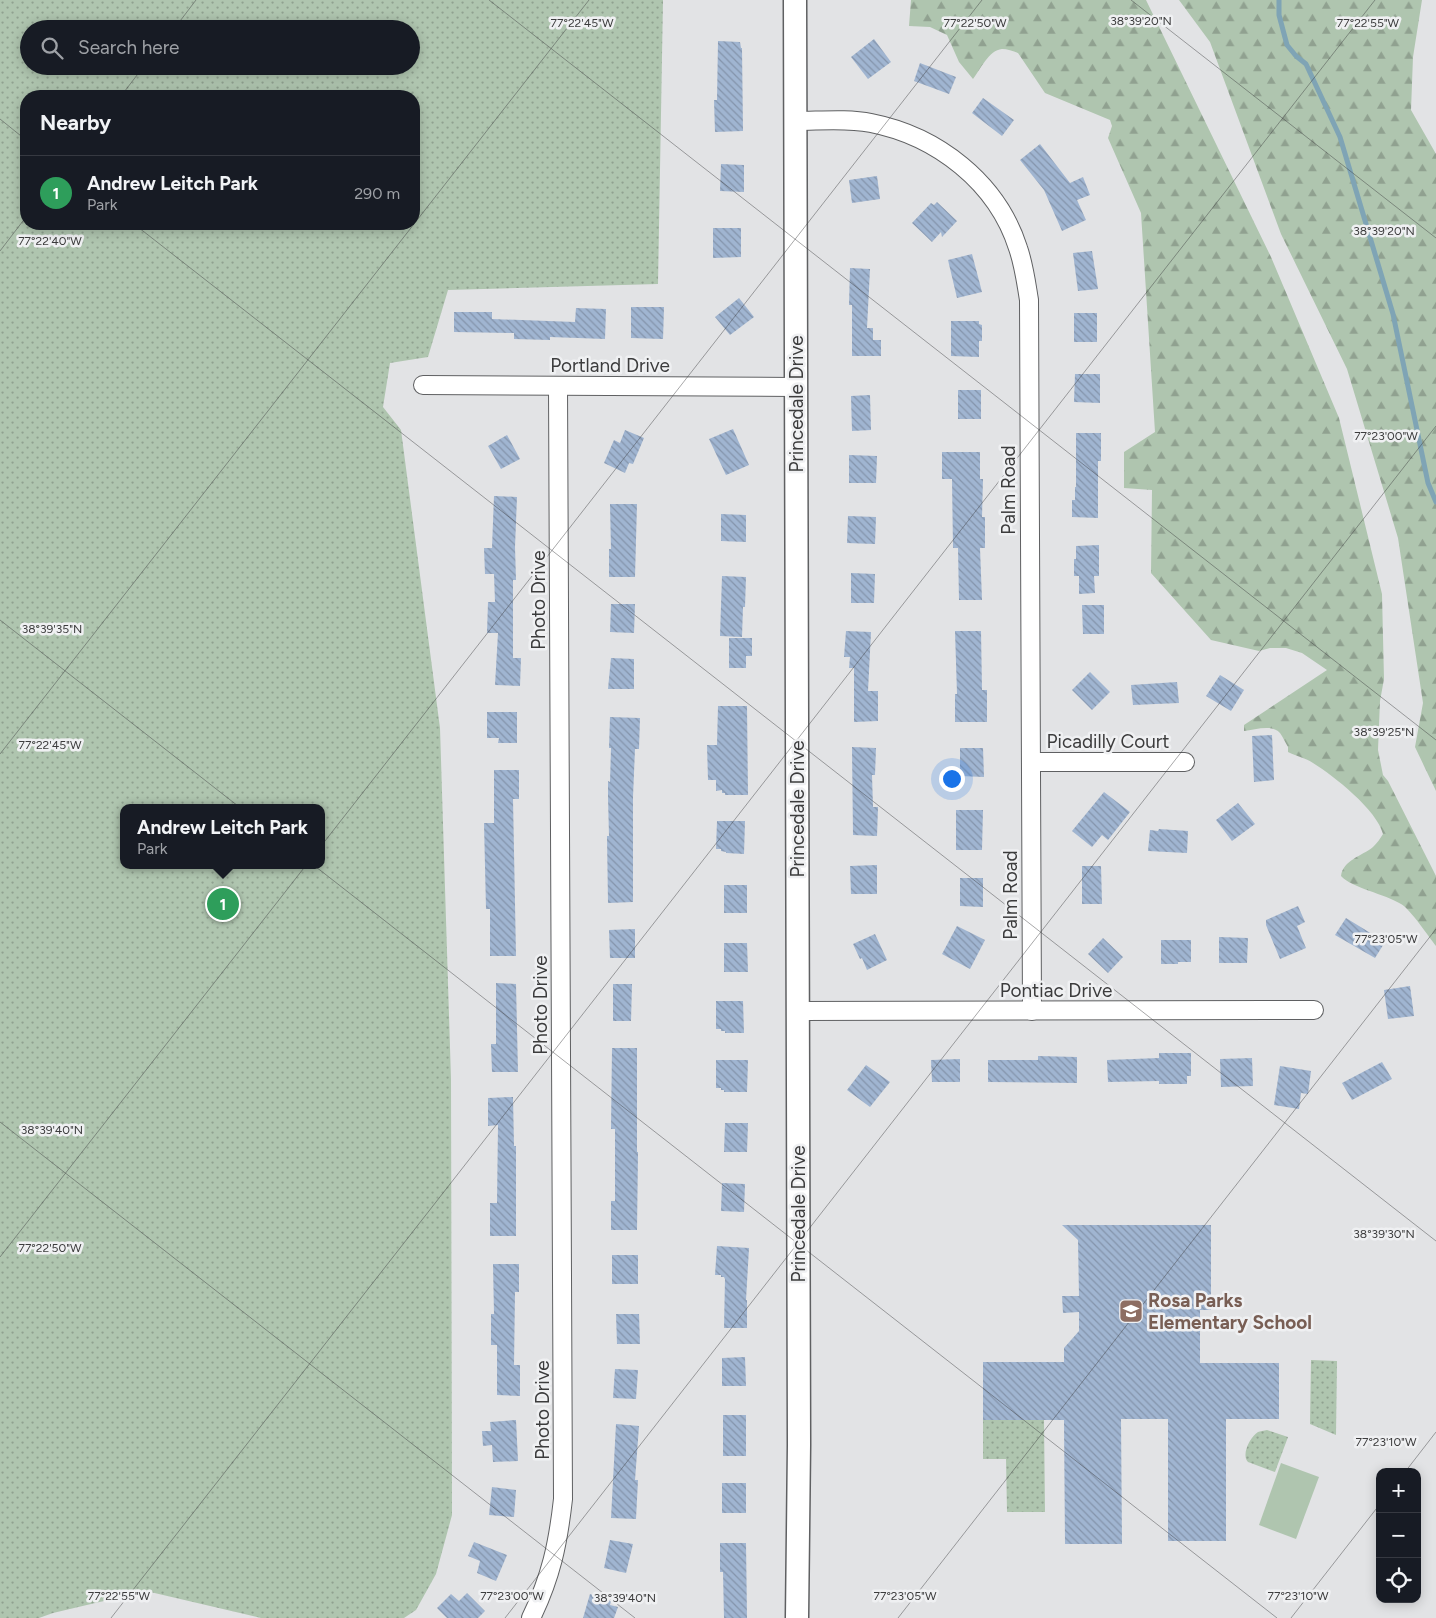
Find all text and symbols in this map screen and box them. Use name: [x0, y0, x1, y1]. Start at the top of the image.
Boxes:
text: 38°39'20"N: [1110, 14, 1172, 28]
text: 77°22'45"W: [551, 16, 614, 30]
text: 77°22'50"W: [943, 16, 1007, 30]
text: 77°22'55"W: [1337, 16, 1400, 30]
search box: [20, 20, 420, 75]
icon: search: [38, 34, 66, 62]
text: Search here: [78, 36, 180, 59]
text: Nearby: [40, 110, 111, 135]
text: Andrew Leitch Park: [87, 172, 258, 195]
text: 1: [53, 184, 59, 203]
text: 290 m: [354, 184, 400, 203]
text: Park: [87, 195, 117, 214]
text: 38°39'20"N: [1353, 224, 1415, 238]
text: 77°22'40"W: [18, 234, 82, 248]
street label: Princedale Drive: [785, 335, 808, 473]
street label: Portland Drive: [550, 354, 670, 377]
text: 77°23'00"W: [1354, 429, 1418, 443]
street label: Palm Road: [997, 445, 1020, 535]
street label: Photo Drive: [527, 550, 550, 650]
text: 38°39'35"N: [22, 622, 82, 636]
text: 38°39'25"N: [1354, 725, 1414, 739]
street label: Picadilly Court: [1047, 730, 1169, 753]
text: 77°22'45"W: [19, 738, 82, 752]
street label: Princedale Drive: [786, 740, 809, 878]
your location: [939, 766, 965, 792]
popup: [120, 804, 325, 869]
text: Andrew Leitch Park: [137, 816, 308, 839]
text: Park: [137, 839, 167, 858]
street label: Palm Road: [999, 850, 1022, 940]
pin: 1: [207, 885, 239, 923]
text: 77°23'05"W: [1355, 932, 1418, 946]
street label: Photo Drive: [529, 955, 552, 1055]
street label: Pontiac Drive: [1000, 979, 1112, 1002]
text: 38°39'40"N: [21, 1123, 83, 1137]
street label: Princedale Drive: [787, 1145, 810, 1283]
text: 38°39'30"N: [1353, 1227, 1415, 1241]
text: 77°22'50"W: [18, 1241, 82, 1255]
place label: Rosa Parks Elementary School: [1148, 1289, 1312, 1334]
school or university icon: Rosa Parks Elementary School: [1118, 1298, 1144, 1324]
street label: Photo Drive: [531, 1360, 554, 1460]
text: 77°23'10"W: [1356, 1435, 1417, 1449]
map controls: [1376, 1468, 1421, 1603]
button: +: [1376, 1468, 1421, 1513]
button: −: [1376, 1513, 1421, 1558]
button: locate: [1376, 1558, 1421, 1603]
text: 77°22'55"W: [88, 1589, 151, 1603]
text: 77°23'00"W: [480, 1589, 544, 1603]
text: 77°23'05"W: [874, 1589, 937, 1603]
text: 77°23'10"W: [1268, 1589, 1329, 1603]
text: 38°39'40"N: [594, 1591, 656, 1605]

